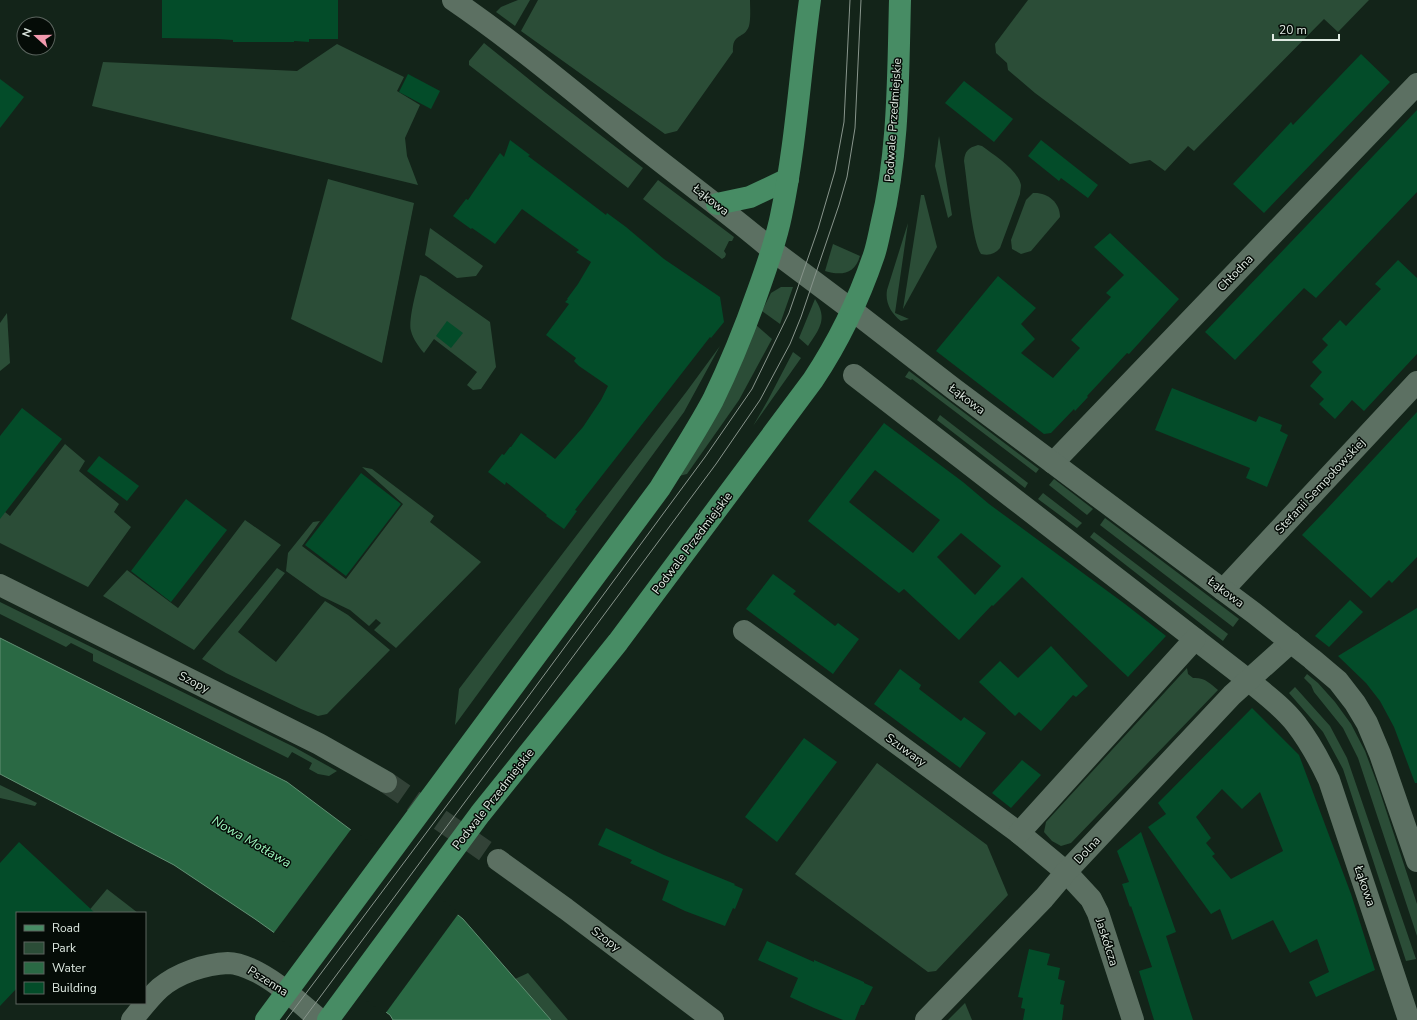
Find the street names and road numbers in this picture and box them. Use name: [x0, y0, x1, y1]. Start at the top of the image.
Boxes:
street label: Podwale Przedmiejskie: [881, 58, 905, 182]
street label: Łąkowa: [689, 180, 732, 219]
street label: Chłodna: [1214, 251, 1256, 295]
street label: Łąkowa: [945, 379, 988, 418]
street label: Stefanii Sempołowskiej: [1271, 435, 1369, 537]
street label: Podwale Przedmiejskie: [648, 489, 736, 597]
street label: Łąkowa: [1204, 572, 1247, 611]
street label: Szopy: [176, 667, 213, 697]
street label: Szuwary: [882, 730, 930, 771]
street label: Podwale Przedmiejskie: [448, 745, 538, 853]
street label: Dolna: [1070, 833, 1104, 867]
street label: Łąkowa: [1350, 863, 1379, 908]
street label: Jaskółcza: [1091, 915, 1122, 968]
street label: Szopy: [588, 923, 624, 956]
street label: Pszenna: [245, 962, 291, 1000]

